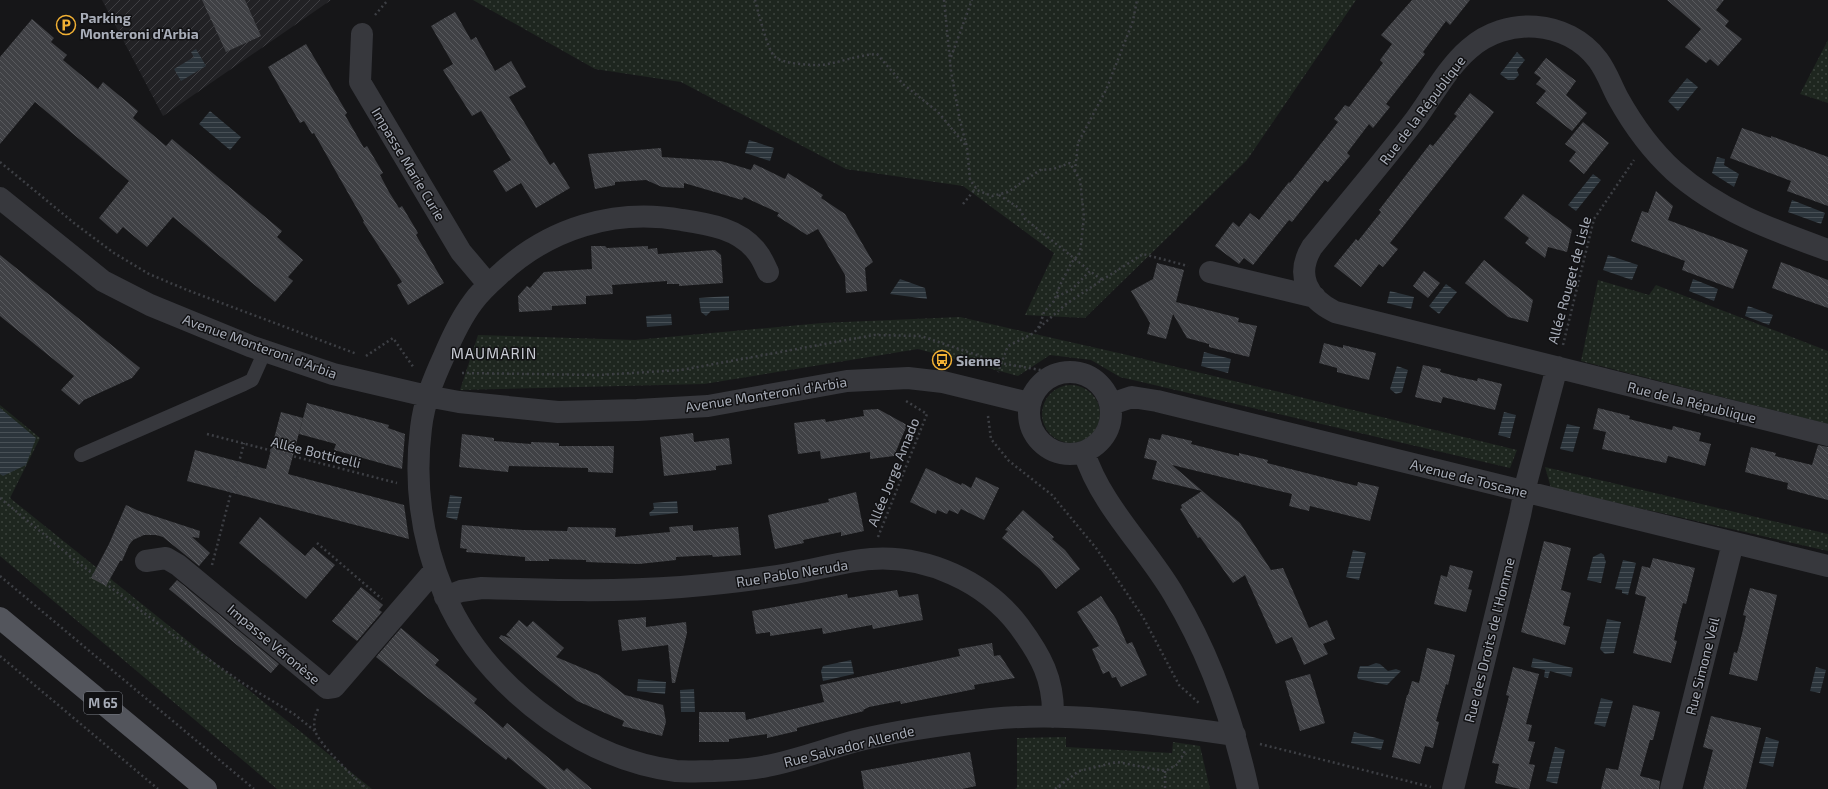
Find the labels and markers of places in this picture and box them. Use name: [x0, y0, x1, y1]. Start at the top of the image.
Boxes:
place label: Parking Monteroni d'Arbia: [80, 9, 199, 42]
parking icon: Parking Monteroni d'Arbia: [55, 14, 77, 36]
bus stop icon: Sienne: [931, 349, 953, 371]
place label: Sienne: [956, 352, 1001, 369]

